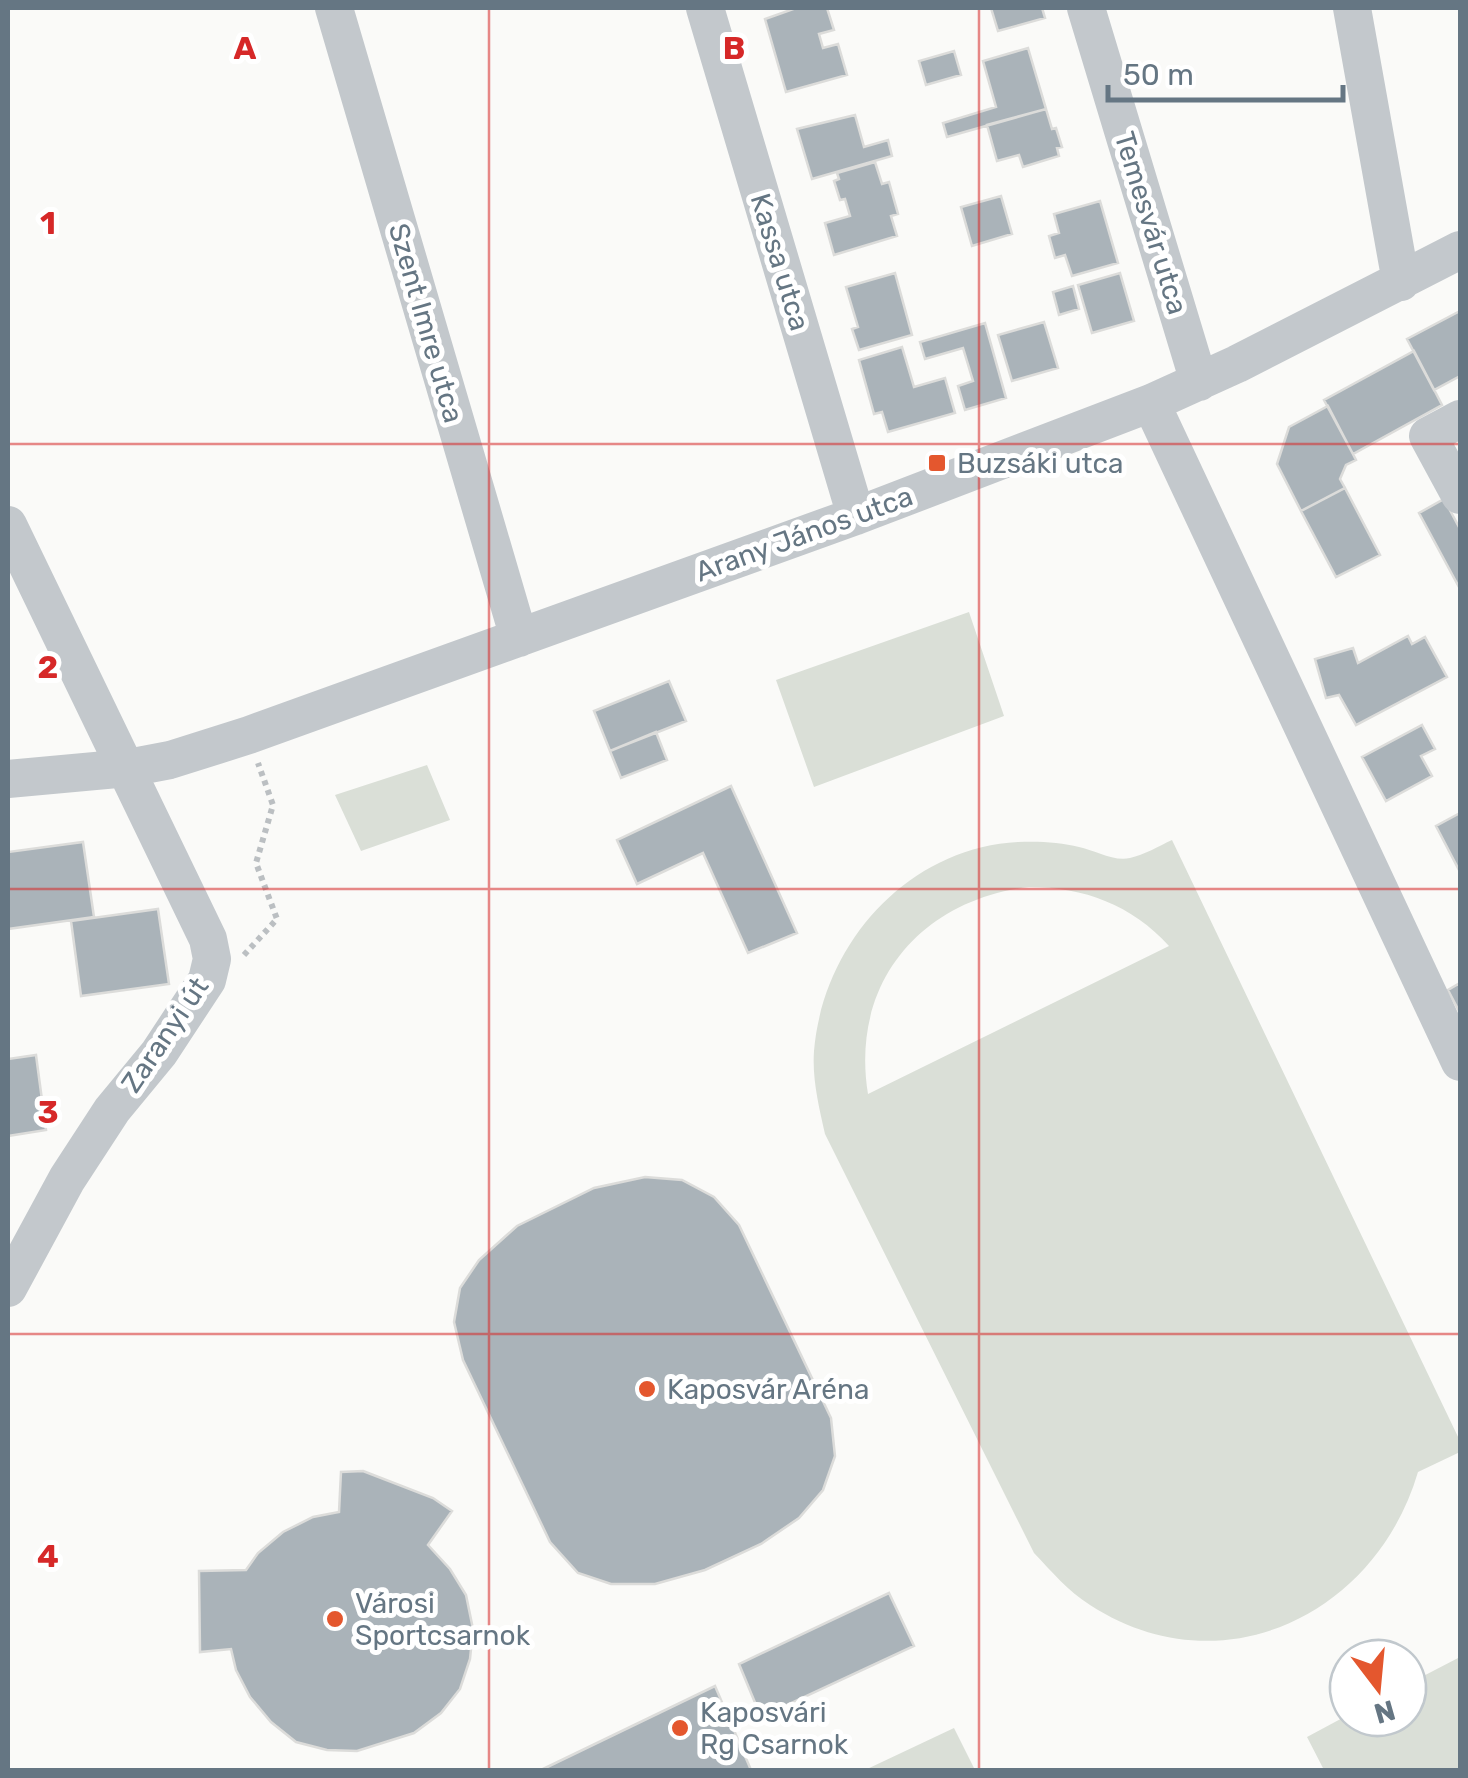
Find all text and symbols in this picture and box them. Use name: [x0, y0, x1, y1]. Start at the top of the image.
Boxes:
text: A: [234, 29, 257, 67]
text: B: [723, 29, 745, 67]
scale bar: [1108, 40, 1343, 102]
text: 50 m: [1123, 57, 1194, 93]
street label: Temesvár utca: [1108, 128, 1194, 318]
street label: Kassa utca: [744, 189, 816, 335]
text: 1: [40, 204, 56, 242]
street label: Szent Imre utca: [382, 219, 470, 427]
place label: Buzsáki utca: [957, 447, 1123, 480]
marker: Buzsáki utca: [926, 452, 948, 474]
street label: Arany János utca: [691, 479, 917, 589]
text: 2: [38, 648, 58, 686]
street label: Zaranyi út: [115, 971, 215, 1099]
text: 3: [37, 1093, 59, 1131]
place label: Kaposvár Aréna: [667, 1373, 869, 1406]
marker: Kaposvár Aréna: [636, 1378, 658, 1400]
text: 4: [37, 1537, 59, 1575]
place label: Városi Sportcsarnok: [355, 1587, 531, 1652]
marker: Városi Sportcsarnok: [324, 1608, 346, 1630]
north arrow: [1328, 1638, 1428, 1738]
text: N: [1371, 1693, 1399, 1730]
place label: Kaposvári Rg Csarnok: [700, 1696, 849, 1761]
marker: Kaposvári Rg Csarnok: [669, 1717, 691, 1739]

